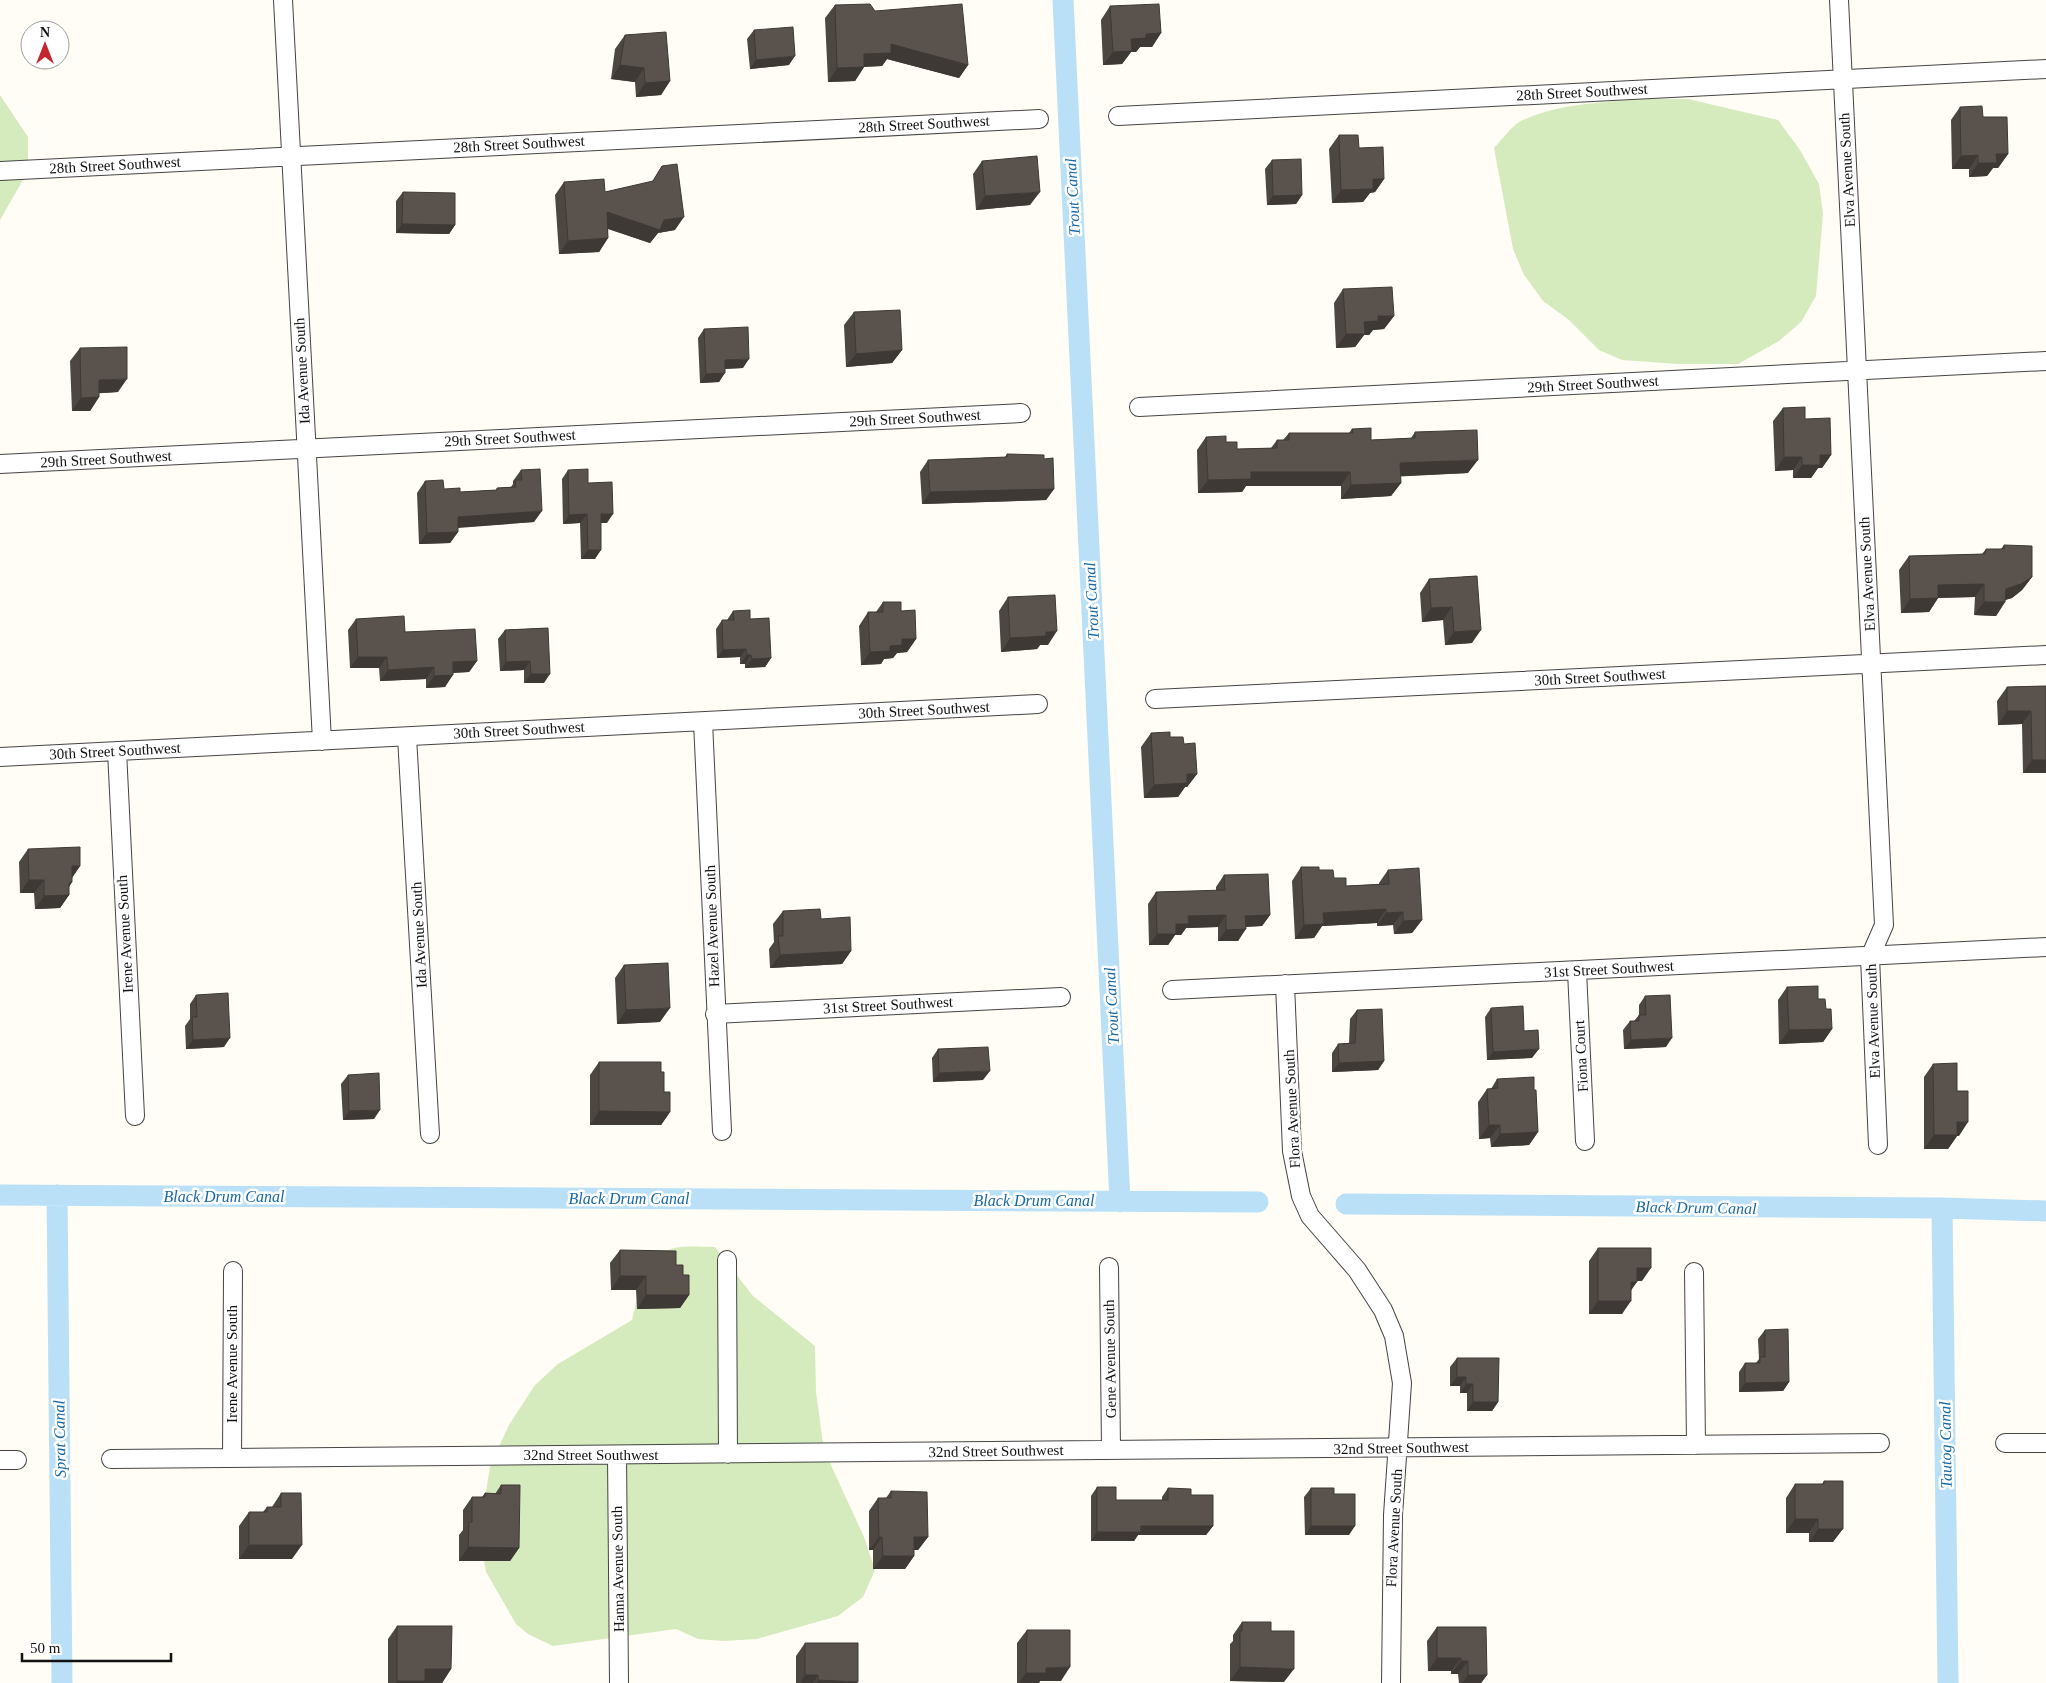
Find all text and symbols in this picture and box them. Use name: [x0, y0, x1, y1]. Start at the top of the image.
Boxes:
north arrow: [20, 20, 70, 70]
text: N: [40, 25, 50, 40]
street label: 28th Street Southwest: [1516, 81, 1649, 103]
street label: Elva Avenue South: [1836, 112, 1858, 228]
street label: 28th Street Southwest: [858, 113, 991, 135]
street label: 28th Street Southwest: [453, 133, 586, 155]
street label: 28th Street Southwest: [49, 154, 182, 176]
water label: Trout Canal: [1062, 157, 1083, 236]
street label: Ida Avenue South: [291, 317, 313, 425]
street label: 29th Street Southwest: [1527, 373, 1660, 395]
street label: 29th Street Southwest: [849, 407, 982, 429]
street label: 29th Street Southwest: [444, 427, 577, 449]
street label: 29th Street Southwest: [40, 448, 173, 470]
street label: Elva Avenue South: [1856, 516, 1878, 632]
water label: Trout Canal: [1081, 561, 1102, 640]
street label: 30th Street Southwest: [1534, 666, 1667, 688]
street label: 30th Street Southwest: [858, 699, 991, 721]
street label: 30th Street Southwest: [453, 719, 586, 741]
street label: 30th Street Southwest: [49, 740, 182, 762]
street label: Hazel Avenue South: [702, 864, 722, 987]
street label: Irene Avenue South: [114, 874, 136, 993]
street label: Ida Avenue South: [408, 881, 430, 989]
street label: 31st Street Southwest: [1544, 958, 1675, 980]
street label: Elva Avenue South: [1863, 963, 1883, 1079]
water label: Trout Canal: [1101, 966, 1122, 1045]
street label: 31st Street Southwest: [823, 994, 954, 1016]
street label: Fiona Court: [1571, 1019, 1591, 1092]
street label: Flora Avenue South: [1281, 1049, 1303, 1169]
water label: Black Drum Canal: [164, 1188, 285, 1205]
water label: Black Drum Canal: [569, 1190, 690, 1207]
water label: Black Drum Canal: [974, 1192, 1095, 1209]
water label: Black Drum Canal: [1635, 1198, 1757, 1217]
street label: Gene Avenue South: [1101, 1299, 1119, 1419]
street label: Irene Avenue South: [224, 1304, 240, 1423]
water label: Sprat Canal: [50, 1399, 70, 1478]
water label: Tautog Canal: [1936, 1401, 1956, 1489]
street label: 32nd Street Southwest: [1333, 1439, 1469, 1457]
street label: 32nd Street Southwest: [928, 1442, 1064, 1460]
street label: 32nd Street Southwest: [524, 1447, 659, 1463]
street label: Flora Avenue South: [1383, 1468, 1405, 1588]
street label: Hanna Avenue South: [609, 1505, 627, 1632]
scale bar: [22, 1630, 171, 1662]
text: 50 m: [30, 1640, 61, 1656]

